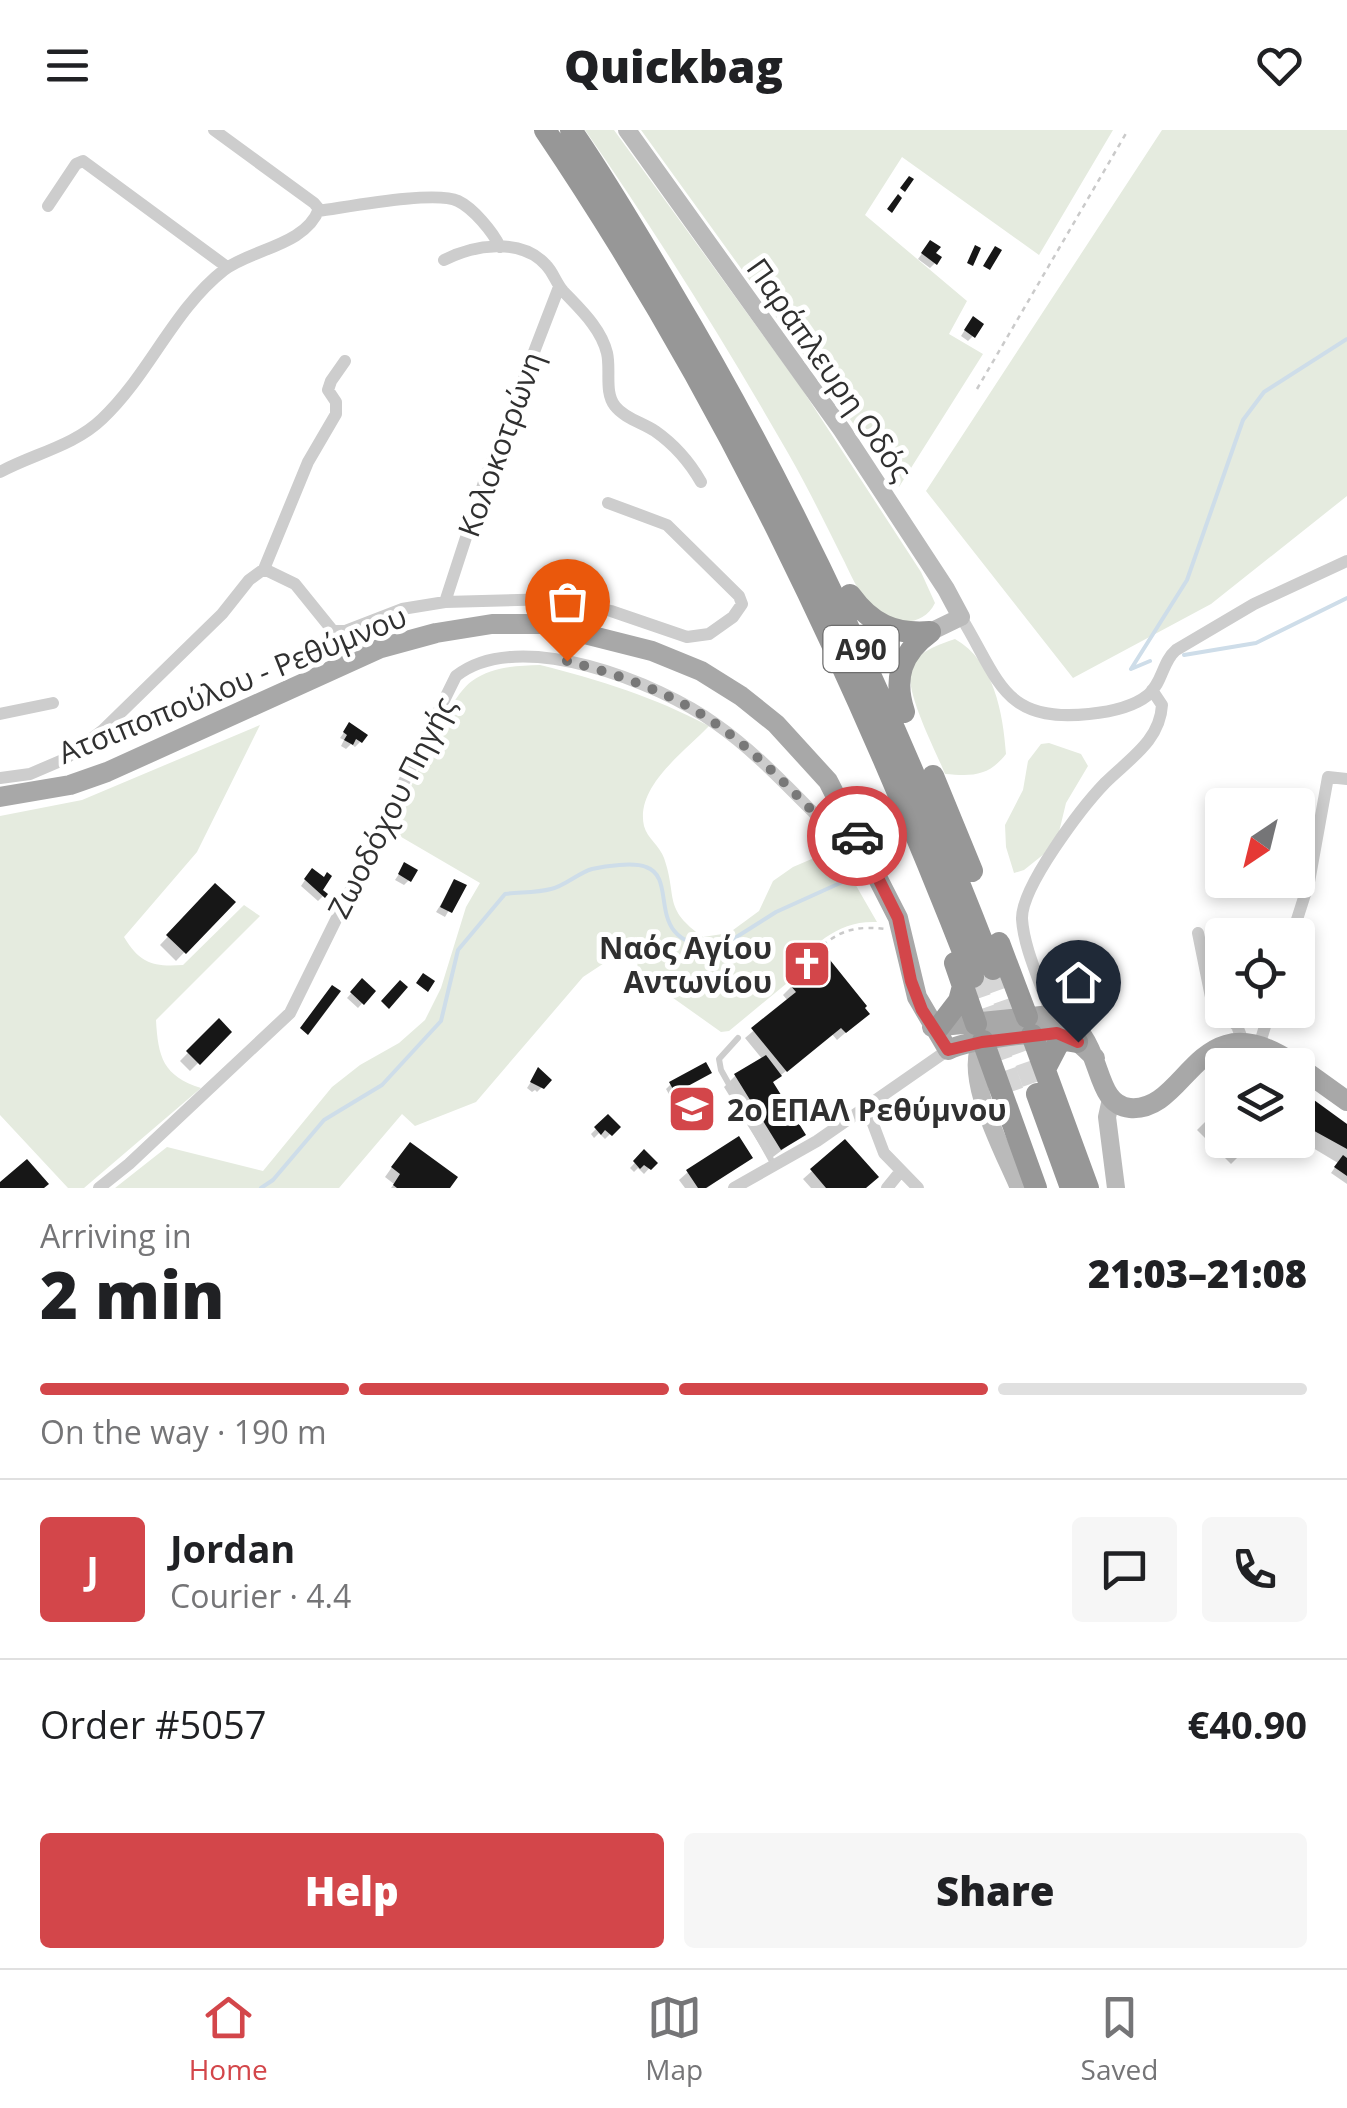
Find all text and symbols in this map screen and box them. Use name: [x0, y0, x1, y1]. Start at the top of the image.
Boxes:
text: Quickbag: [564, 35, 783, 96]
icon: menu: [40, 38, 95, 93]
icon: heart: [1252, 38, 1307, 93]
street label: Παράπλευρη Οδός: [738, 250, 922, 488]
street label: Κολοκοτρώνη: [447, 346, 553, 542]
pin: [525, 559, 610, 662]
icon: bag: [540, 574, 595, 629]
street label: Ατσιποπούλου - Ρεθύμνου: [52, 595, 412, 773]
road number: Α90: [824, 626, 898, 672]
street label: Ζωοδόχου Πηγής: [317, 689, 465, 925]
courier: [807, 786, 907, 886]
north arrow: [1205, 788, 1315, 898]
map controls: [1205, 788, 1315, 1158]
icon: car: [830, 809, 885, 864]
button: locate: [1205, 918, 1315, 1028]
place label: Ναός Αγίου Αντωνίου: [599, 927, 772, 1002]
church icon: Ναός Αγίου Αντωνίου: [781, 938, 833, 990]
pin: [1036, 940, 1121, 1043]
icon: home: [1051, 955, 1106, 1010]
button: layers: [1205, 1048, 1315, 1158]
school or university icon: 2ο ΕΠΑΛ Ρεθύμνου: [666, 1083, 718, 1135]
place label: 2ο ΕΠΑΛ Ρεθύμνου: [727, 1089, 1007, 1130]
text: Arriving in: [40, 1214, 192, 1257]
text: 21:03–21:08: [1088, 1247, 1307, 1299]
text: 2 min: [40, 1250, 225, 1338]
text: On the way · 190 m: [40, 1410, 327, 1453]
button: chat: [1072, 1517, 1177, 1622]
button: phone: [1202, 1517, 1307, 1622]
text: Jordan: [170, 1522, 295, 1574]
text: J: [86, 1543, 99, 1595]
text: Courier · 4.4: [170, 1574, 351, 1617]
text: Order #5057: [40, 1698, 267, 1750]
text: €40.90: [1188, 1698, 1307, 1750]
button: Help: [40, 1833, 664, 1948]
button: Share: [684, 1833, 1307, 1948]
tab: Home: [189, 1990, 268, 2088]
tab: Map: [645, 1990, 703, 2088]
tab: Saved: [1081, 1990, 1158, 2088]

